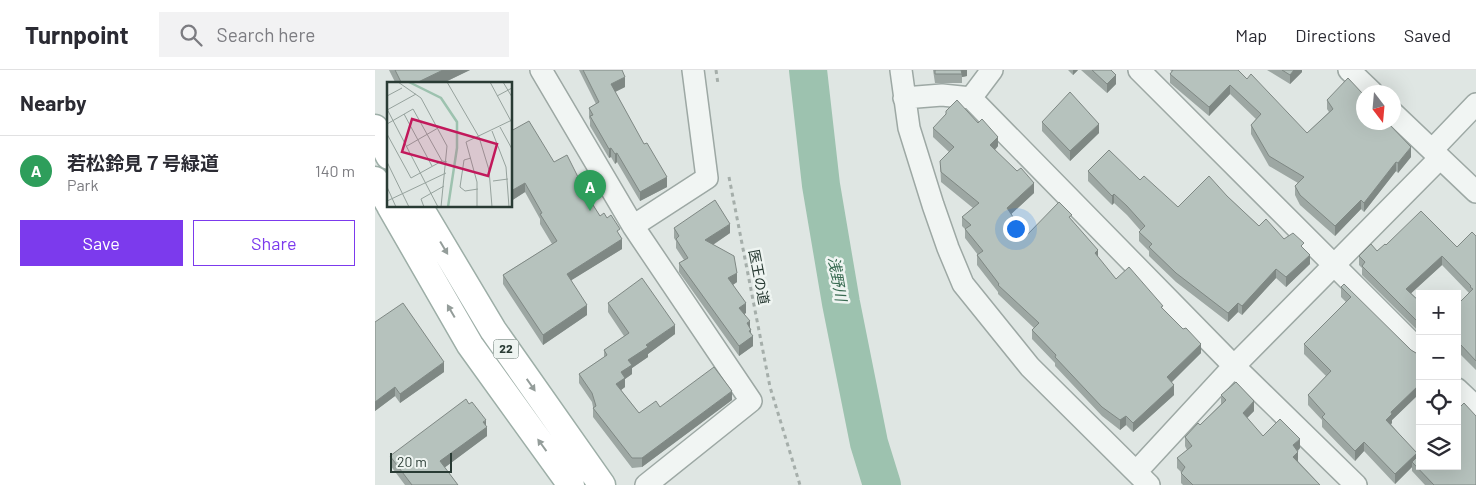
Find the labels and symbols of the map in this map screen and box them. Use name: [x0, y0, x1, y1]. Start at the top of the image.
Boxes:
inset map: [387, 82, 513, 208]
north arrow: [1356, 85, 1401, 130]
pin: A: [574, 170, 606, 211]
your location: [1003, 216, 1029, 242]
one-way arrow: [439, 242, 448, 255]
street label: 医王の道: [746, 248, 773, 306]
water label: 浅野川: [825, 255, 851, 305]
one-way arrow: [446, 305, 455, 318]
road number: 22: [493, 340, 519, 358]
one-way arrow: [526, 378, 536, 392]
one-way arrow: [537, 439, 547, 452]
scale bar: [390, 450, 453, 473]

